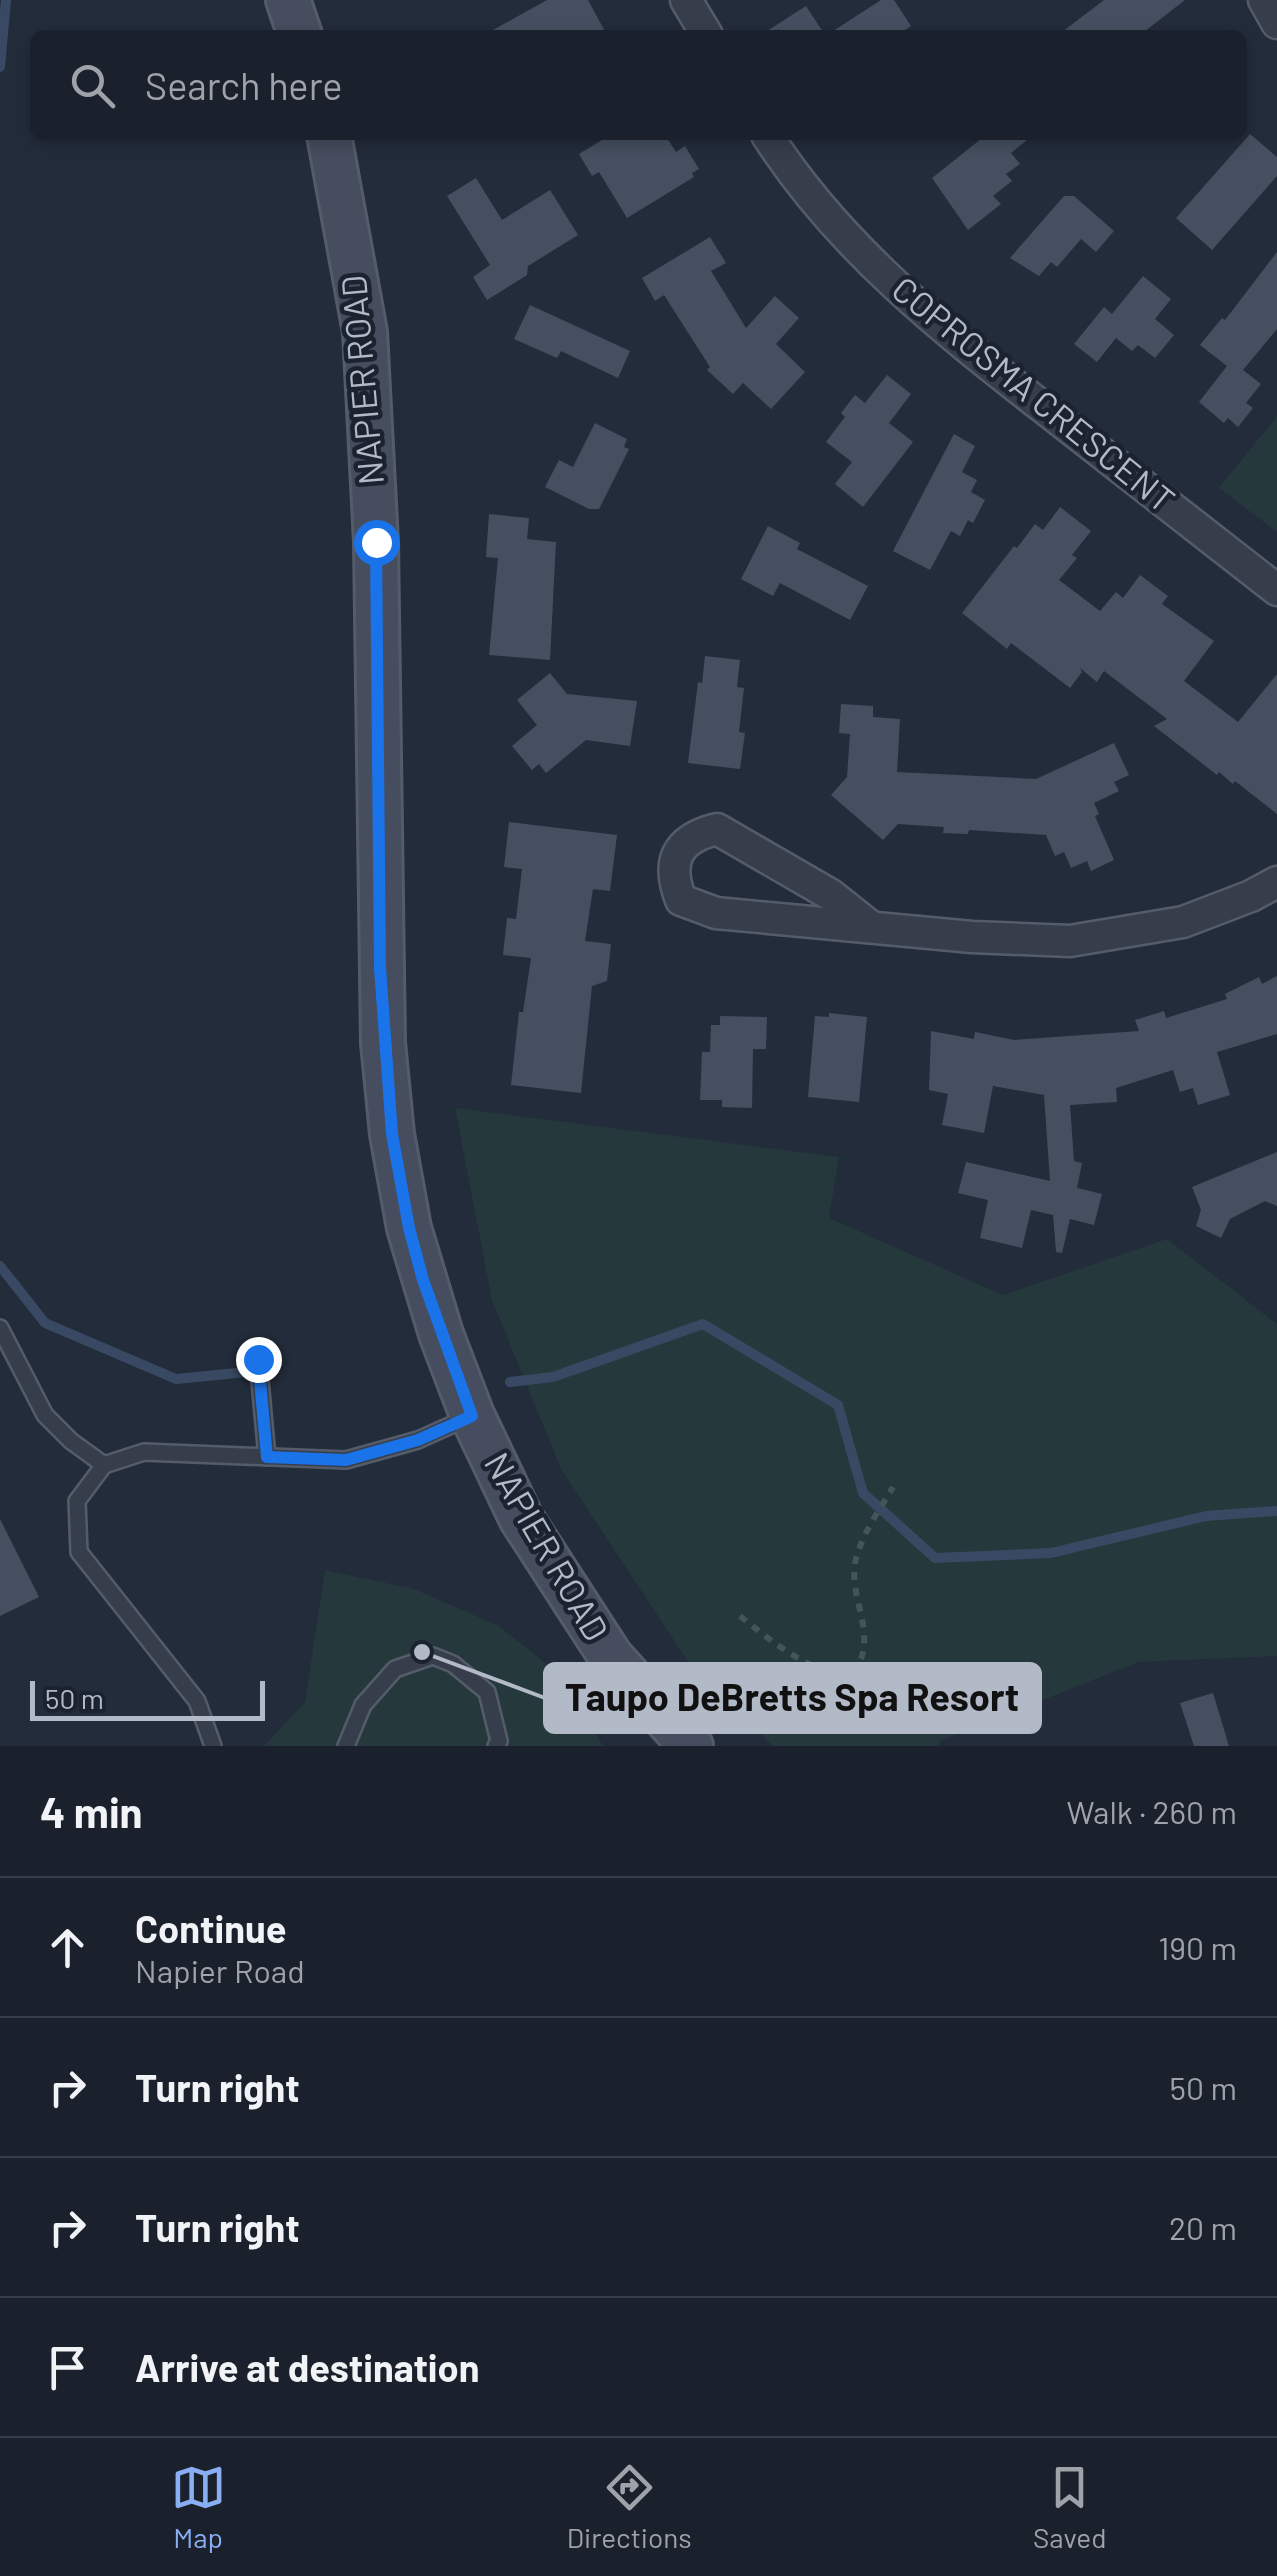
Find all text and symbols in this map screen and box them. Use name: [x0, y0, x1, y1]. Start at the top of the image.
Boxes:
search box: [30, 30, 1247, 140]
icon: search: [65, 58, 120, 113]
text: Search here: [145, 62, 343, 108]
street label: COPROSMA CRESCENT: [885, 267, 1184, 520]
street label: NAPIER ROAD: [331, 274, 391, 487]
route start: [354, 520, 400, 566]
route end: [236, 1337, 282, 1383]
street label: NAPIER ROAD: [477, 1444, 619, 1648]
callout: Taupo DeBretts Spa Resort: [545, 1664, 1040, 1732]
text: Taupo DeBretts Spa Resort: [565, 1673, 1019, 1719]
scale bar: [30, 1676, 265, 1721]
text: 50 m: [45, 1681, 104, 1715]
text: 4 min: [40, 1786, 143, 1836]
text: Walk · 260 m: [1067, 1792, 1237, 1830]
text: Continue: [135, 1905, 286, 1951]
icon: ahead: [40, 1920, 95, 1975]
text: 190 m: [1158, 1928, 1237, 1966]
text: Napier Road: [135, 1951, 305, 1989]
icon: right: [40, 2060, 95, 2115]
text: Turn right: [135, 2064, 300, 2110]
text: 50 m: [1170, 2068, 1237, 2106]
icon: right: [40, 2200, 95, 2255]
text: Turn right: [135, 2204, 300, 2250]
text: 20 m: [1169, 2208, 1237, 2246]
icon: arrive: [40, 2340, 95, 2395]
text: Arrive at destination: [135, 2344, 480, 2390]
tab: Map: [171, 2460, 226, 2554]
tab: Directions: [567, 2460, 692, 2554]
tab: Saved: [1033, 2460, 1106, 2554]

